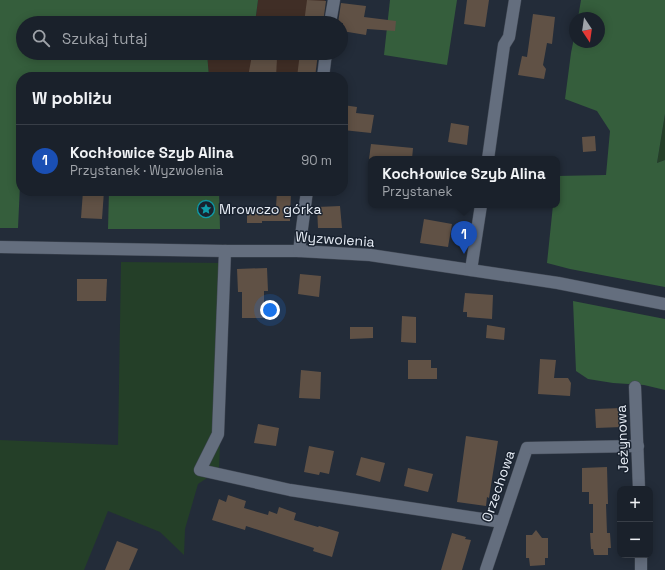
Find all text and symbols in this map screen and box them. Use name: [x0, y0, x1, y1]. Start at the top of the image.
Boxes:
north arrow: [569, 12, 605, 48]
search box: [16, 16, 348, 60]
icon: search: [30, 27, 52, 49]
text: Szukaj tutaj: [62, 29, 148, 48]
text: W pobliżu: [32, 87, 112, 109]
text: Kochłowice Szyb Alina: [70, 143, 234, 162]
text: 1: [42, 152, 48, 169]
text: 90 m: [301, 152, 332, 169]
popup: [368, 156, 560, 208]
text: Przystanek · Wyzwolenia: [70, 162, 223, 179]
text: Kochłowice Szyb Alina: [382, 164, 546, 183]
text: Przystanek: [382, 183, 452, 200]
place icon: Mrowczo górka: [196, 199, 216, 219]
place label: Mrowczo górka: [219, 200, 321, 218]
pin: 1: [451, 221, 477, 254]
street label: Wyzwolenia: [295, 227, 375, 251]
your location: [260, 300, 280, 320]
street label: Jeżynowa: [612, 405, 632, 473]
street label: Orzechowa: [477, 448, 519, 524]
map controls: [617, 486, 653, 558]
button: +: [617, 486, 653, 522]
button: −: [617, 522, 653, 558]

